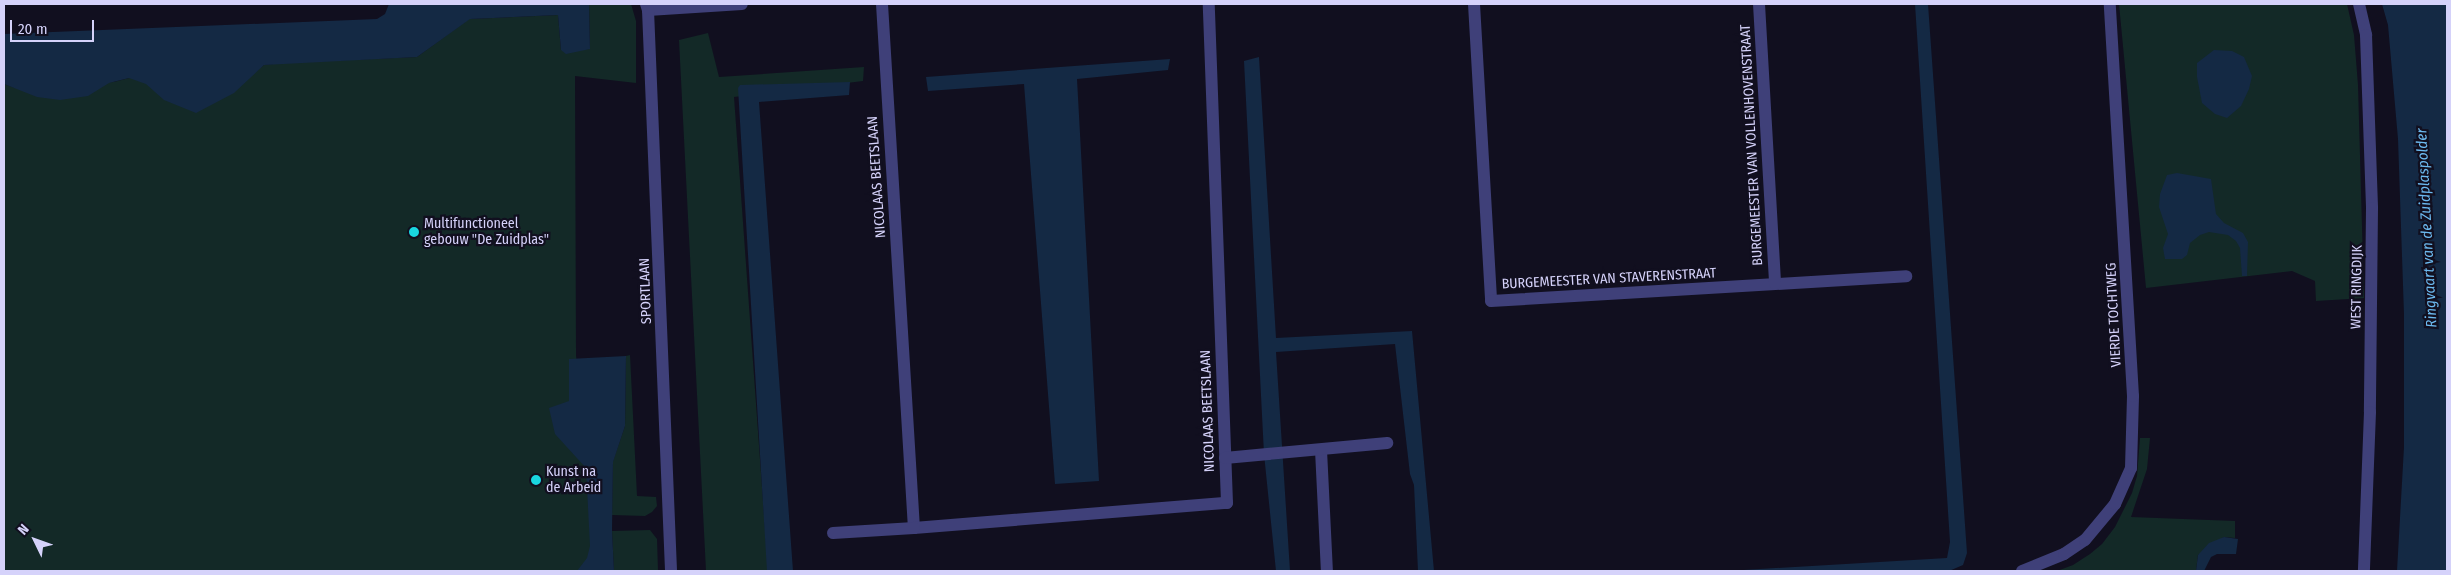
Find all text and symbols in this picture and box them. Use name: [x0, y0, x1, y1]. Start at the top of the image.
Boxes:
scale bar: [12, 10, 96, 42]
text: 20 m: [18, 20, 48, 38]
street label: BURGEMEESTER VAN VOLLENHOVENSTRAAT: [1737, 24, 1767, 266]
street label: NICOLAAS BEETSLAAN: [864, 115, 890, 239]
water label: Ringvaart van de Zuidplaspolder: [2413, 128, 2441, 328]
place label: Multifunctioneel gebouw "De Zuidplas": [424, 216, 549, 248]
marker: Multifunctioneel gebouw "De Zuidplas": [408, 226, 420, 238]
street label: WEST RINGDIJK: [2348, 245, 2366, 329]
street label: SPORTLAAN: [636, 258, 656, 324]
street label: VIERDE TOCHTWEG: [2103, 262, 2125, 368]
street label: BURGEMEESTER VAN STAVERENSTRAAT: [1501, 265, 1717, 293]
street label: NICOLAAS BEETSLAAN: [1197, 350, 1219, 472]
place label: Kunst na de Arbeid: [546, 464, 601, 497]
marker: Kunst na de Arbeid: [530, 474, 542, 486]
north arrow: [10, 515, 60, 565]
text: N: [14, 521, 33, 538]

